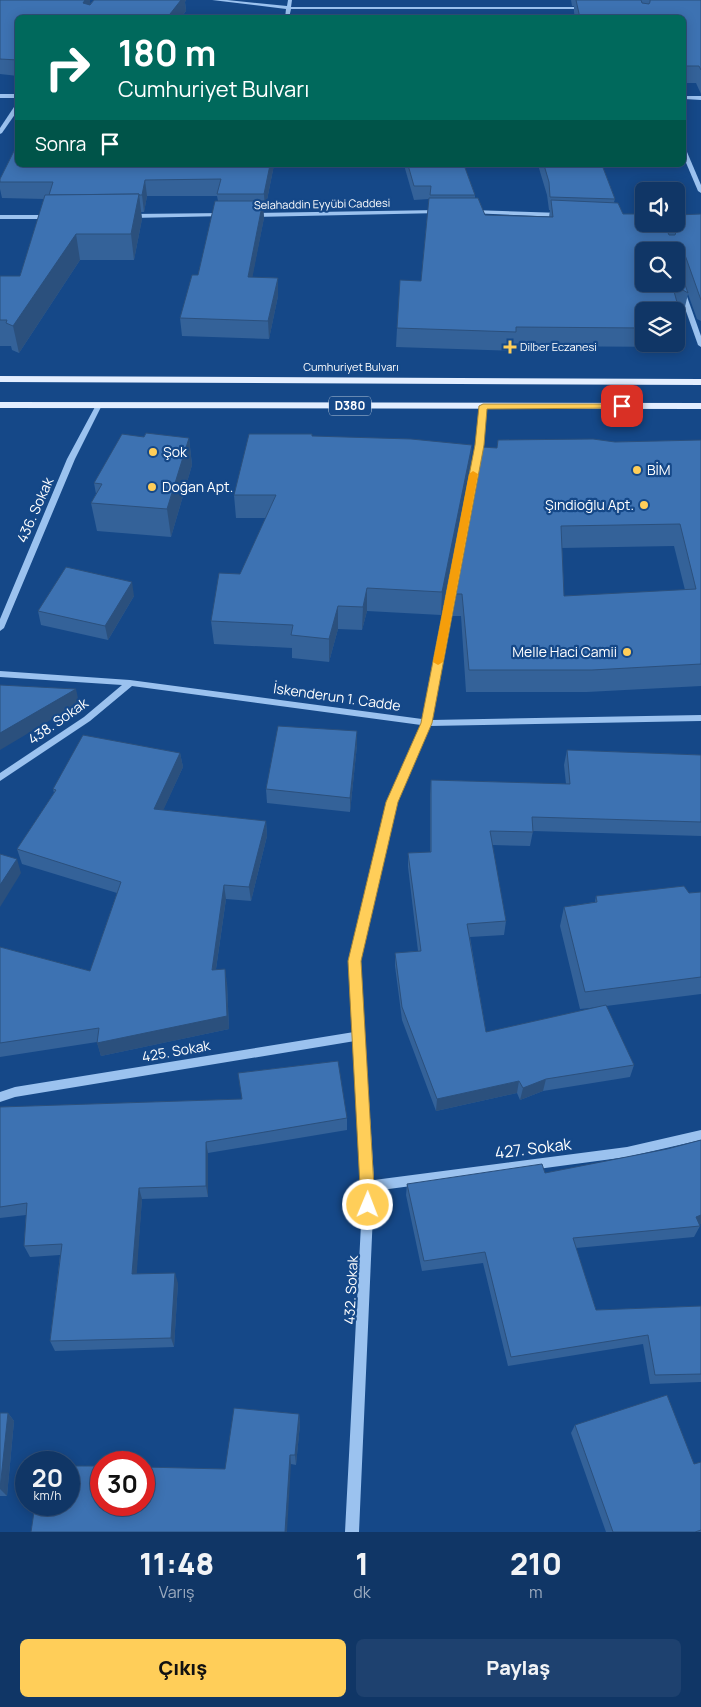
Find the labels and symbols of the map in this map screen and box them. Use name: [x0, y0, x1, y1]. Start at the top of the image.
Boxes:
street label: Selahaddin Eyyübi Caddesi: [254, 195, 390, 212]
place label: Dilber Eczanesi: [520, 339, 597, 354]
marker: Dilber Eczanesi: [504, 341, 516, 353]
street label: Cumhuriyet Bulvarı: [303, 359, 399, 374]
pin: [601, 385, 643, 427]
road number: D380: [329, 396, 371, 416]
place label: Şok: [163, 442, 188, 461]
marker: Şok: [147, 446, 159, 458]
place label: BİM: [647, 460, 671, 479]
marker: BİM: [631, 464, 643, 476]
street label: 436. Sokak: [12, 473, 58, 545]
place label: Doğan Apt.: [162, 477, 233, 496]
marker: Doğan Apt.: [146, 481, 158, 493]
place label: Şındioğlu Apt.: [545, 495, 634, 514]
marker: Şındioğlu Apt.: [638, 499, 650, 511]
place label: Melle Haci Camii: [512, 642, 617, 661]
marker: Melle Haci Camii: [621, 646, 633, 658]
street label: İskenderun 1. Cadde: [272, 678, 402, 715]
street label: 438. Sokak: [24, 692, 92, 748]
street label: 425. Sokak: [140, 1035, 213, 1066]
street label: 427. Sokak: [494, 1132, 574, 1164]
position arrow: [341, 1178, 393, 1230]
street label: 432. Sokak: [339, 1254, 362, 1325]
speed limit sign: 30: [90, 1451, 155, 1516]

